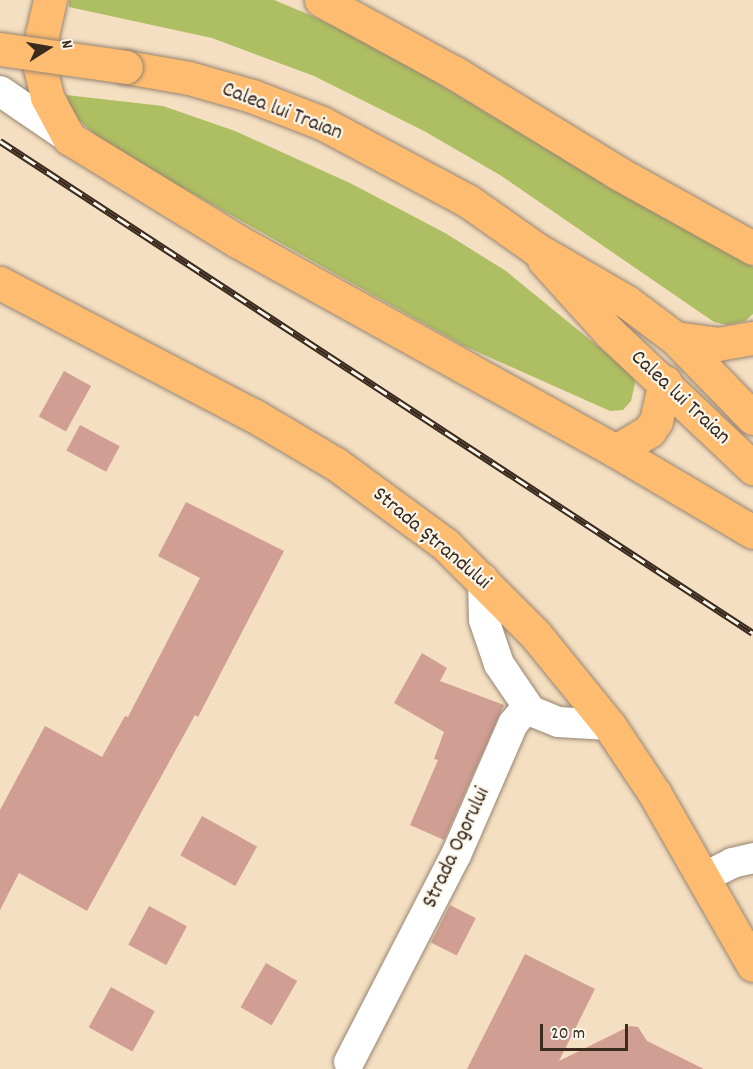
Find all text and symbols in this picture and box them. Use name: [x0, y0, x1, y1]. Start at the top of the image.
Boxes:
north arrow: [18, 18, 78, 78]
text: N: [54, 38, 78, 51]
street label: Calea lui Traian: [218, 77, 346, 147]
street label: Calea lui Traian: [625, 345, 735, 451]
street label: Strada Ștrandului: [366, 482, 496, 596]
street label: Strada Ogorului: [417, 783, 497, 913]
scale bar: [543, 1012, 632, 1050]
text: 20 m: [551, 1022, 585, 1047]

